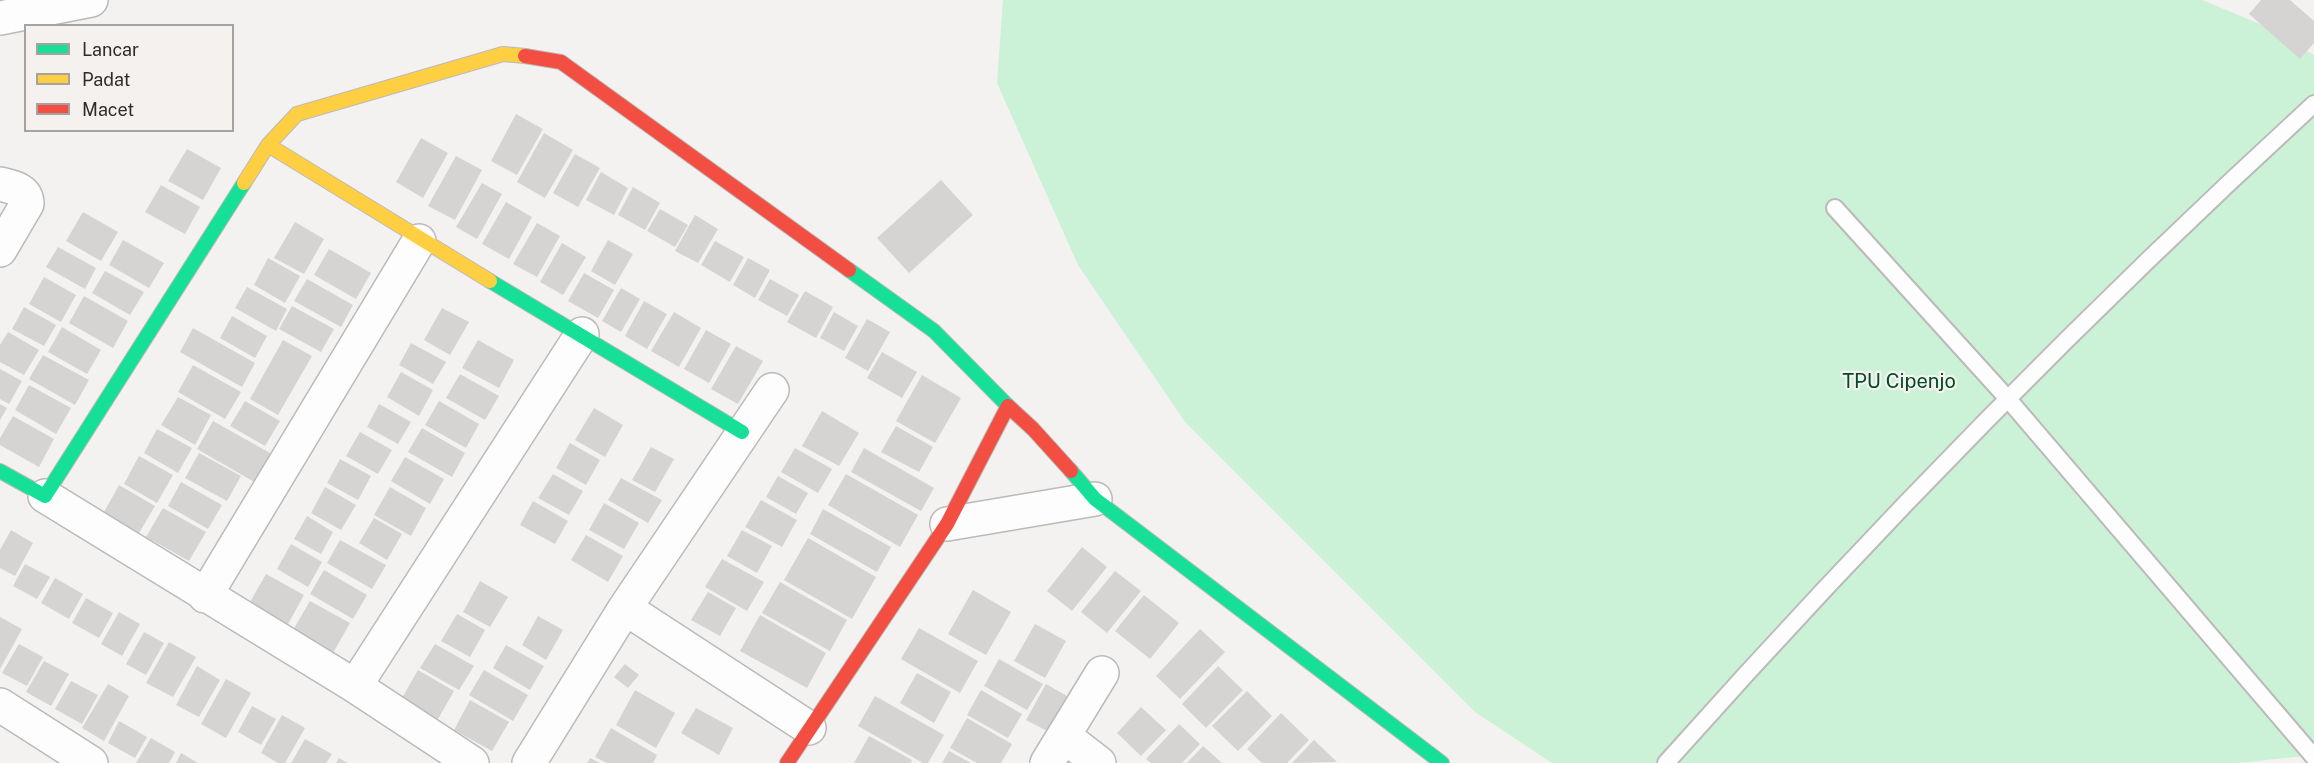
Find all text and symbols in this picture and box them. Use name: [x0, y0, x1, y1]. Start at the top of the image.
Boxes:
legend: [24, 24, 234, 132]
text: Lancar: [82, 39, 139, 60]
text: Padat: [82, 69, 131, 90]
text: Macet: [82, 99, 134, 120]
park label: TPU Cipenjo: [1842, 370, 1956, 394]

